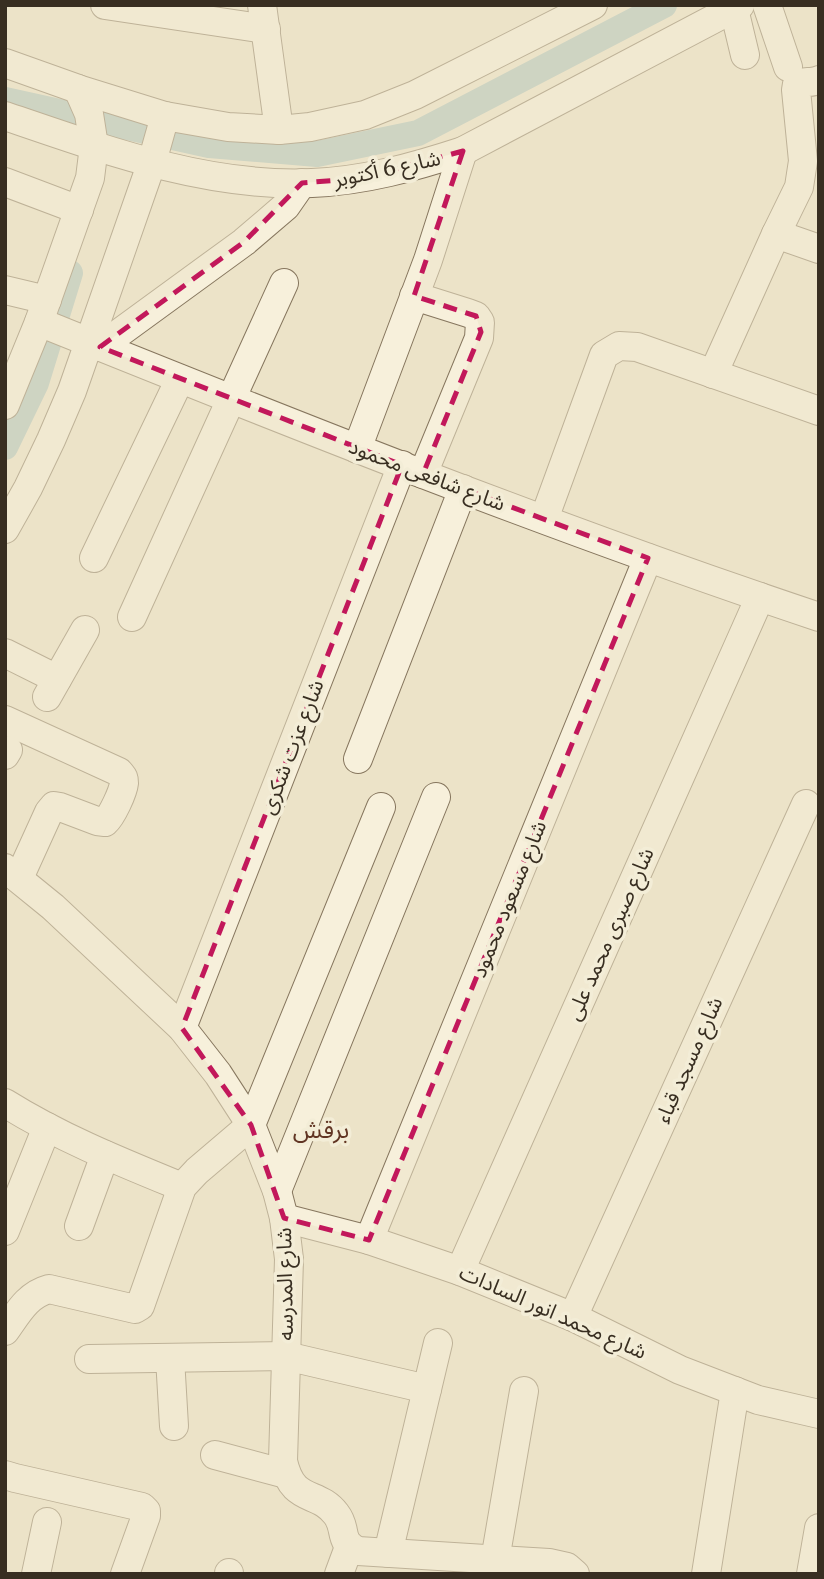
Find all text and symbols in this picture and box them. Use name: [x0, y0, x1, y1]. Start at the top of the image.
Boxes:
street label: شارع 6 أكتوبر: [330, 144, 443, 195]
street label: شارع شافعى محمود: [344, 432, 509, 519]
street label: شارع عزت شكرى: [253, 676, 331, 819]
street label: شارع مسعود محمود: [465, 816, 554, 982]
street label: شارع صبرى محمد على: [559, 843, 662, 1025]
street label: شارع مسجد قباء: [649, 992, 730, 1128]
district label: برقش: [293, 1114, 349, 1145]
street label: شارع المدرسه: [270, 1227, 301, 1341]
street label: شارع محمد انور السادات: [455, 1258, 651, 1367]

